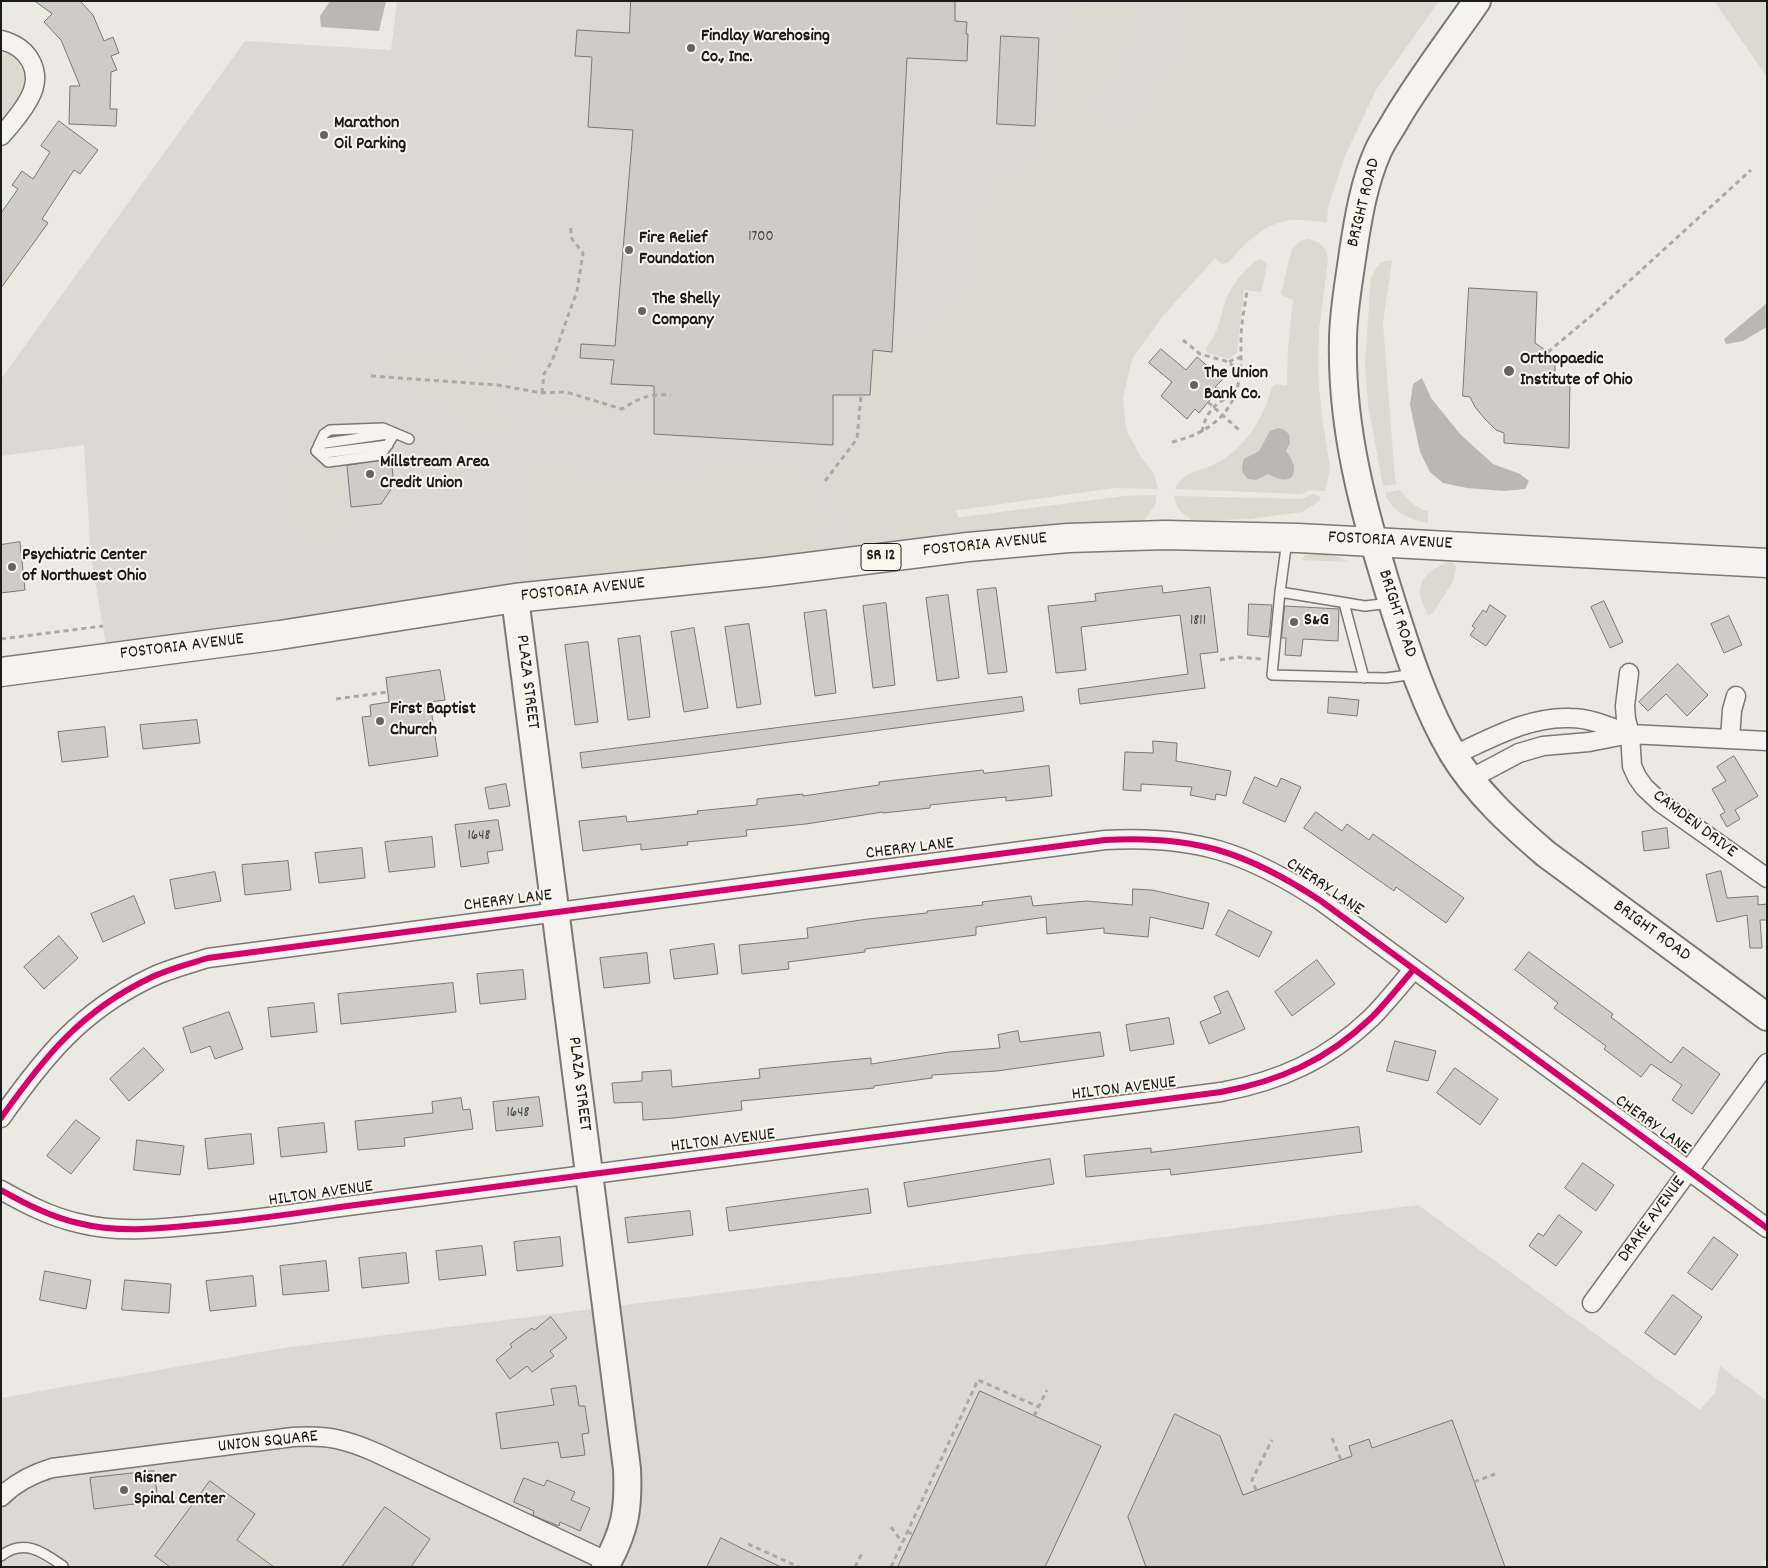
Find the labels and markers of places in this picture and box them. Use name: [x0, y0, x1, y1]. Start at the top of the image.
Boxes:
place label: Findlay Warehosing Co., Inc.: [701, 27, 830, 70]
marker: Findlay Warehosing Co., Inc.: [685, 42, 697, 54]
place label: Marathon Oil Parking: [334, 114, 406, 156]
marker: Marathon Oil Parking: [318, 129, 330, 141]
place label: Fire Relief Foundation: [639, 229, 714, 272]
marker: Fire Relief Foundation: [623, 244, 635, 256]
place label: The Shelly Company: [652, 290, 719, 332]
marker: The Shelly Company: [636, 305, 648, 317]
place label: Orthopaedic Institute of Ohio: [1520, 350, 1633, 392]
place label: The Union Bank Co.: [1204, 364, 1268, 406]
marker: Orthopaedic Institute of Ohio: [1502, 364, 1516, 378]
marker: The Union Bank Co.: [1188, 379, 1200, 391]
place label: Millstream Area Credit Union: [380, 453, 489, 496]
marker: Millstream Area Credit Union: [364, 468, 376, 480]
place label: Psychiatric Center of Northwest Ohio: [22, 546, 147, 588]
marker: Psychiatric Center of Northwest Ohio: [6, 561, 18, 573]
place label: S&G: [1304, 611, 1329, 633]
marker: S&G: [1288, 616, 1300, 628]
place label: First Baptist Church: [390, 700, 476, 742]
marker: First Baptist Church: [374, 715, 386, 727]
place label: Risner Spinal Center: [134, 1469, 225, 1512]
marker: Risner Spinal Center: [118, 1484, 130, 1496]

